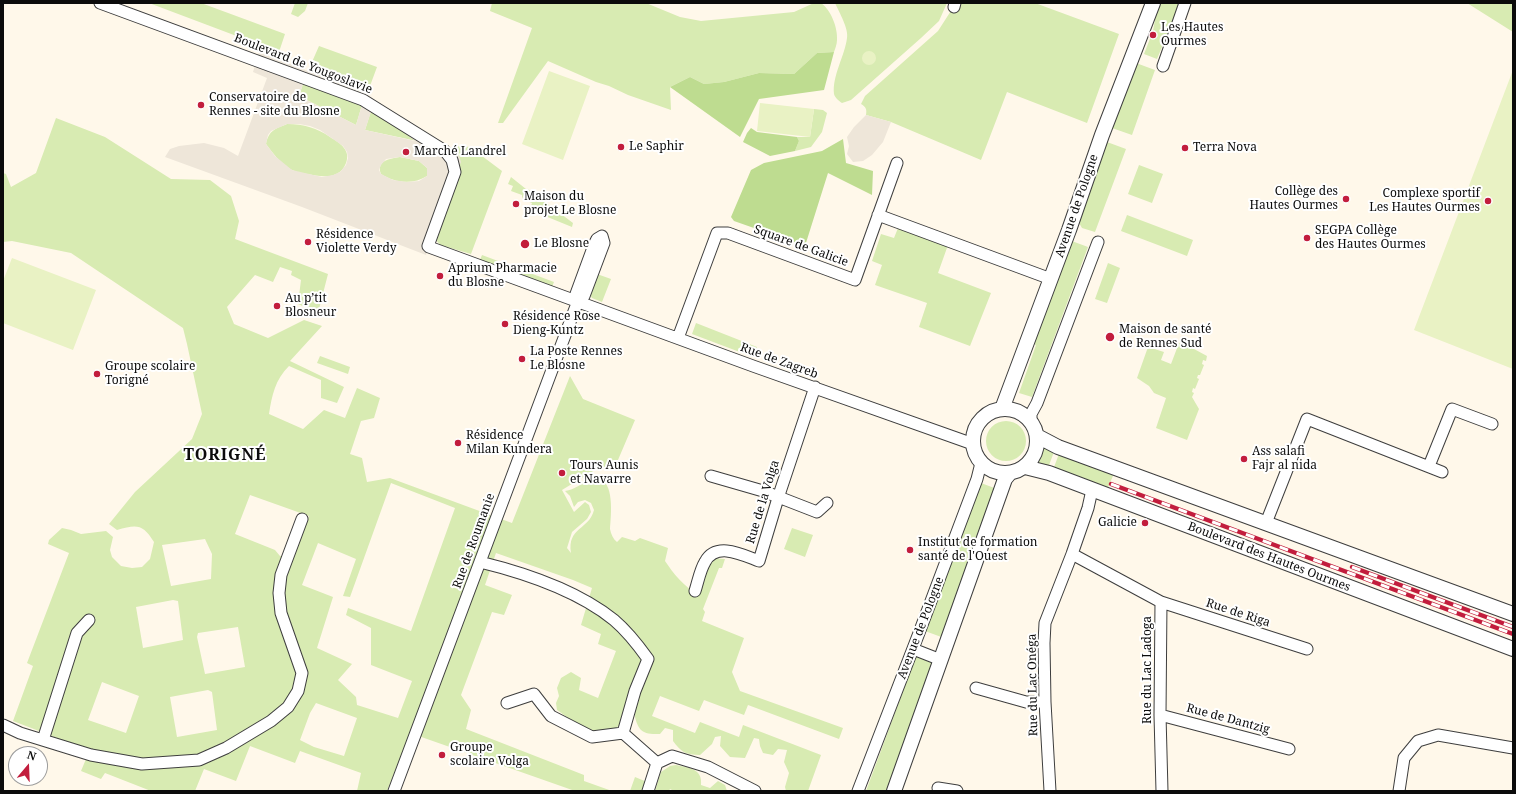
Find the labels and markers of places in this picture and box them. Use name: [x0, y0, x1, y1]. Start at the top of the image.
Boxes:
place label: Les Hautes Ourmes: [1161, 21, 1223, 49]
marker: Les Hautes Ourmes: [1148, 30, 1158, 40]
place label: Conservatoire de Rennes - site du Blosne: [209, 91, 340, 119]
marker: Conservatoire de Rennes - site du Blosne: [196, 100, 206, 110]
place label: Le Saphir: [629, 140, 684, 154]
place label: Terra Nova: [1193, 141, 1257, 155]
marker: Le Saphir: [616, 142, 626, 152]
marker: Terra Nova: [1180, 143, 1190, 153]
place label: Marché Landrel: [414, 145, 506, 159]
marker: Marché Landrel: [401, 147, 411, 157]
place label: Collège des Hautes Ourmes: [1250, 185, 1338, 213]
place label: Complexe sportif Les Hautes Ourmes: [1369, 187, 1480, 215]
place label: Maison du projet Le Blosne: [524, 190, 616, 218]
marker: Collège des Hautes Ourmes: [1341, 194, 1351, 204]
marker: Complexe sportif Les Hautes Ourmes: [1483, 196, 1493, 206]
marker: Maison du projet Le Blosne: [511, 199, 521, 209]
place label: SEGPA Collège des Hautes Ourmes: [1315, 224, 1426, 252]
place label: Résidence Violette Verdy: [316, 228, 397, 256]
marker: SEGPA Collège des Hautes Ourmes: [1302, 233, 1312, 243]
marker: Résidence Violette Verdy: [303, 237, 313, 247]
place label: Le Blosne: [534, 237, 589, 251]
marker: Le Blosne: [519, 238, 531, 250]
place label: Aprium Pharmacie du Blosne: [448, 262, 557, 290]
marker: Aprium Pharmacie du Blosne: [435, 271, 445, 281]
place label: Au p’tit Blosneur: [285, 292, 336, 320]
marker: Au p’tit Blosneur: [272, 301, 282, 311]
place label: Résidence Rose Dieng-Kuntz: [513, 310, 600, 338]
marker: Résidence Rose Dieng-Kuntz: [500, 319, 510, 329]
place label: Maison de santé de Rennes Sud: [1119, 323, 1212, 351]
marker: Maison de santé de Rennes Sud: [1104, 331, 1116, 343]
place label: La Poste Rennes Le Blosne: [530, 345, 622, 373]
marker: La Poste Rennes Le Blosne: [517, 354, 527, 364]
place label: Groupe scolaire Torigné: [105, 360, 195, 388]
marker: Groupe scolaire Torigné: [92, 369, 102, 379]
place label: Résidence Milan Kundera: [466, 429, 552, 457]
marker: Résidence Milan Kundera: [453, 438, 463, 448]
place label: Ass salafi Fajr al nida: [1252, 445, 1317, 473]
marker: Ass salafi Fajr al nida: [1239, 454, 1249, 464]
place label: Tours Aunis et Navarre: [570, 459, 638, 487]
marker: Tours Aunis et Navarre: [557, 468, 567, 478]
place label: Galicie: [1098, 516, 1137, 530]
marker: Galicie: [1140, 518, 1150, 528]
place label: Institut de formation santé de l'Ouest: [918, 536, 1038, 564]
marker: Institut de formation santé de l'Ouest: [905, 545, 915, 555]
place label: Groupe scolaire Volga: [450, 741, 529, 769]
marker: Groupe scolaire Volga: [437, 750, 447, 760]

